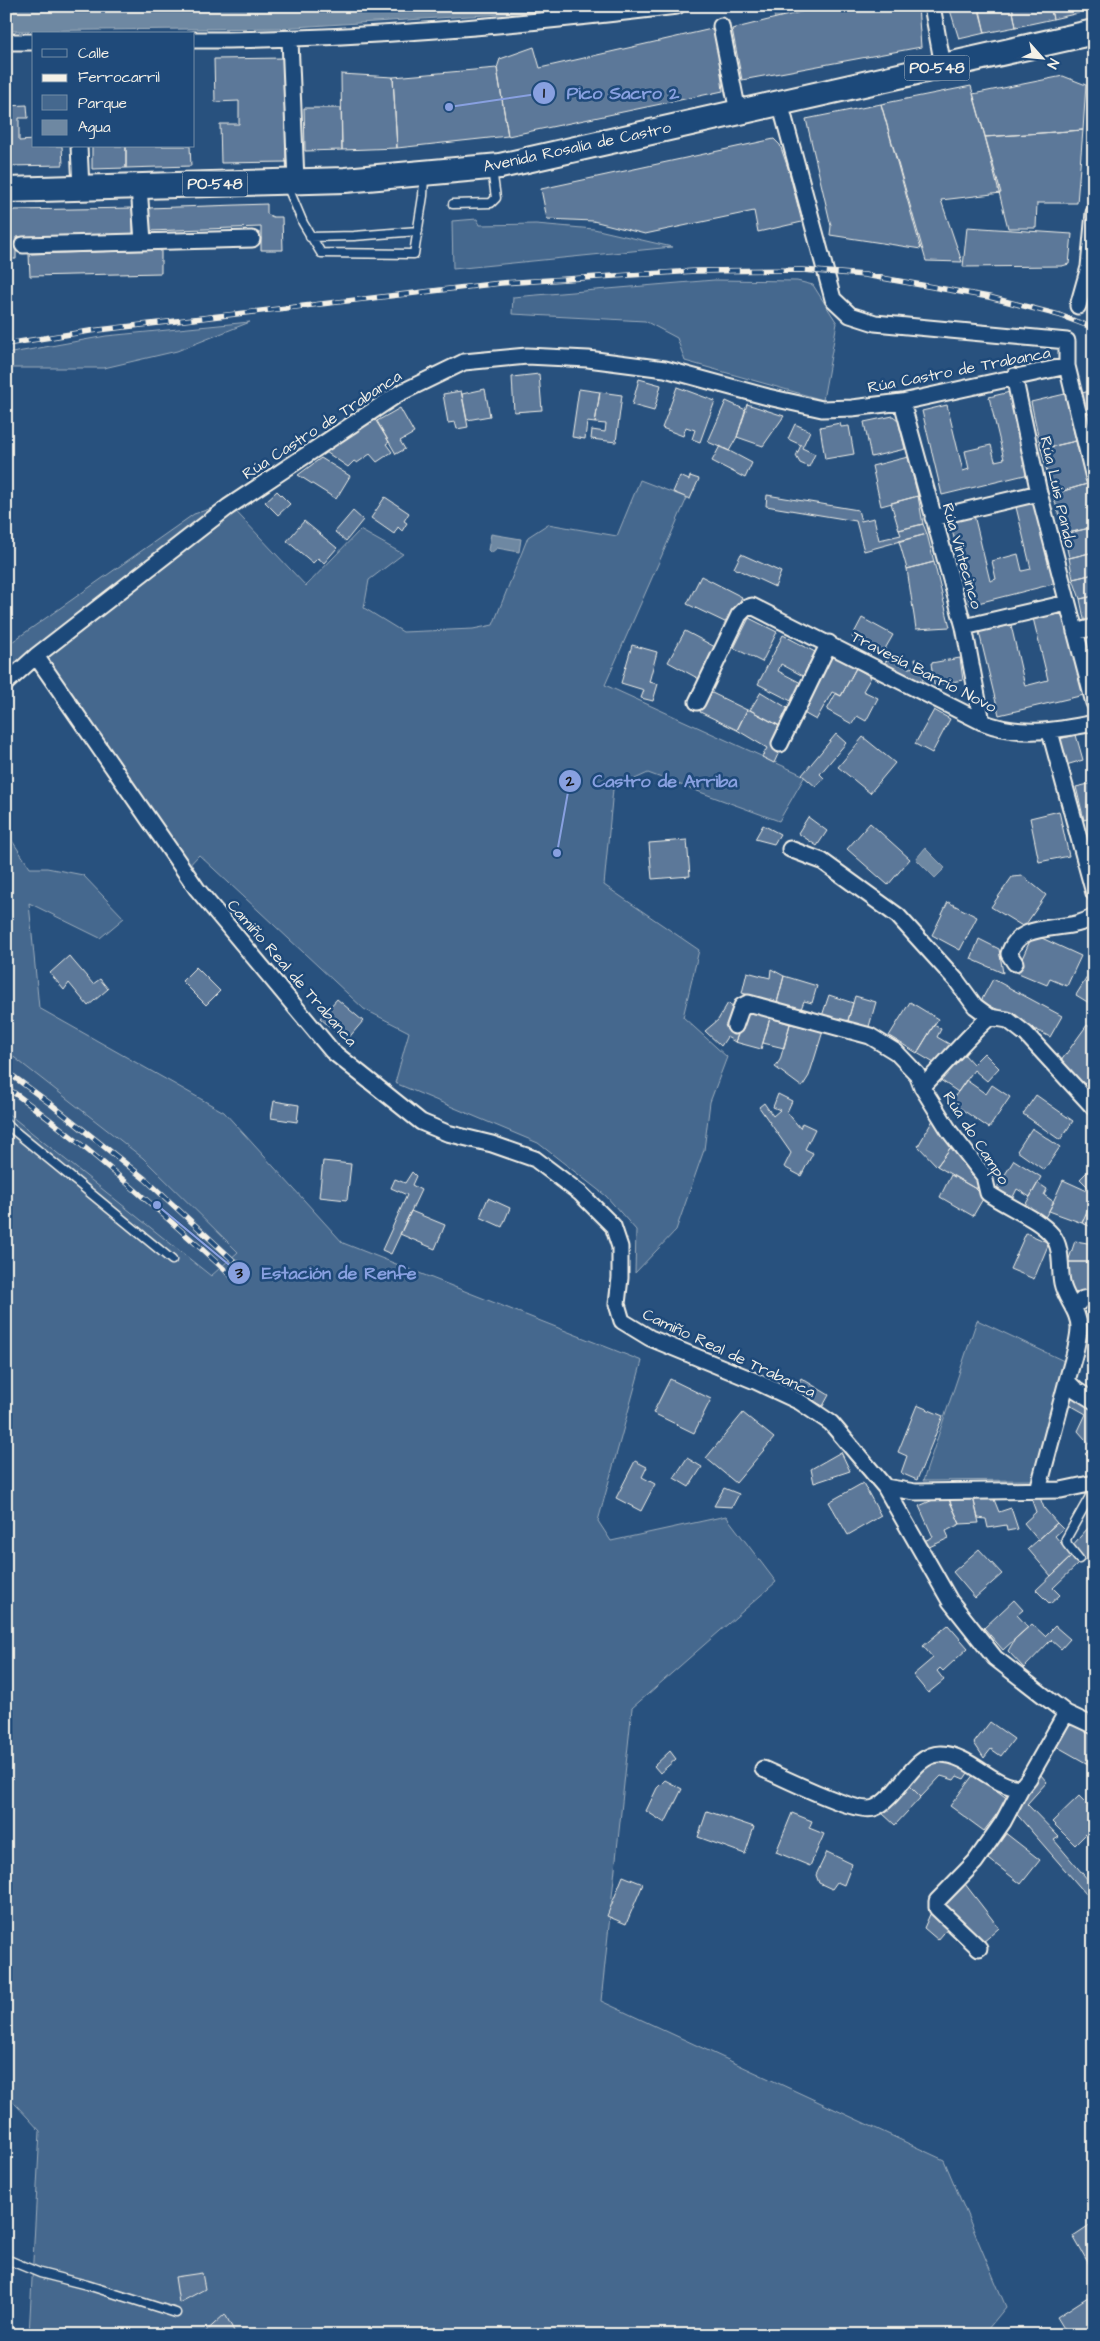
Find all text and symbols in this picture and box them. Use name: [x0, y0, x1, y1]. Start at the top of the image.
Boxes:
legend: [32, 32, 195, 148]
north arrow: [1018, 32, 1068, 82]
text: Calle: [78, 43, 109, 64]
text: N: [1042, 55, 1064, 72]
road number: PO-548: [904, 56, 970, 80]
text: Ferrocarril: [78, 67, 160, 88]
callout: Pico Sacro 2: [531, 77, 689, 110]
text: Pico Sacro 2: [567, 81, 680, 106]
text: 1: [543, 83, 545, 104]
text: Parque: [78, 93, 127, 114]
street label: Avenida Rosalía de Castro: [481, 116, 673, 178]
text: Agua: [78, 117, 111, 139]
road number: PO-548: [182, 172, 248, 196]
street label: Rúa Castro de Trabanca: [866, 341, 1052, 399]
street label: Rúa Castro de Trabanca: [238, 365, 406, 485]
street label: Rúa Luis Pando: [1034, 434, 1082, 550]
street label: Rúa Vintecinco: [936, 500, 988, 612]
street label: Travesía Barrio Novo: [848, 626, 1000, 718]
callout: Castro de Arriba: [558, 764, 748, 797]
text: Castro de Arriba: [592, 769, 738, 794]
text: 2: [565, 771, 575, 792]
street label: Camiño Real de Trabanca: [222, 895, 362, 1051]
street label: Rúa do Campo: [937, 1087, 1015, 1189]
callout: Estación de Renfe: [227, 1257, 426, 1290]
text: Estación de Renfe: [262, 1261, 417, 1286]
text: 3: [234, 1263, 243, 1284]
street label: Camiño Real de Trabanca: [639, 1303, 819, 1403]

